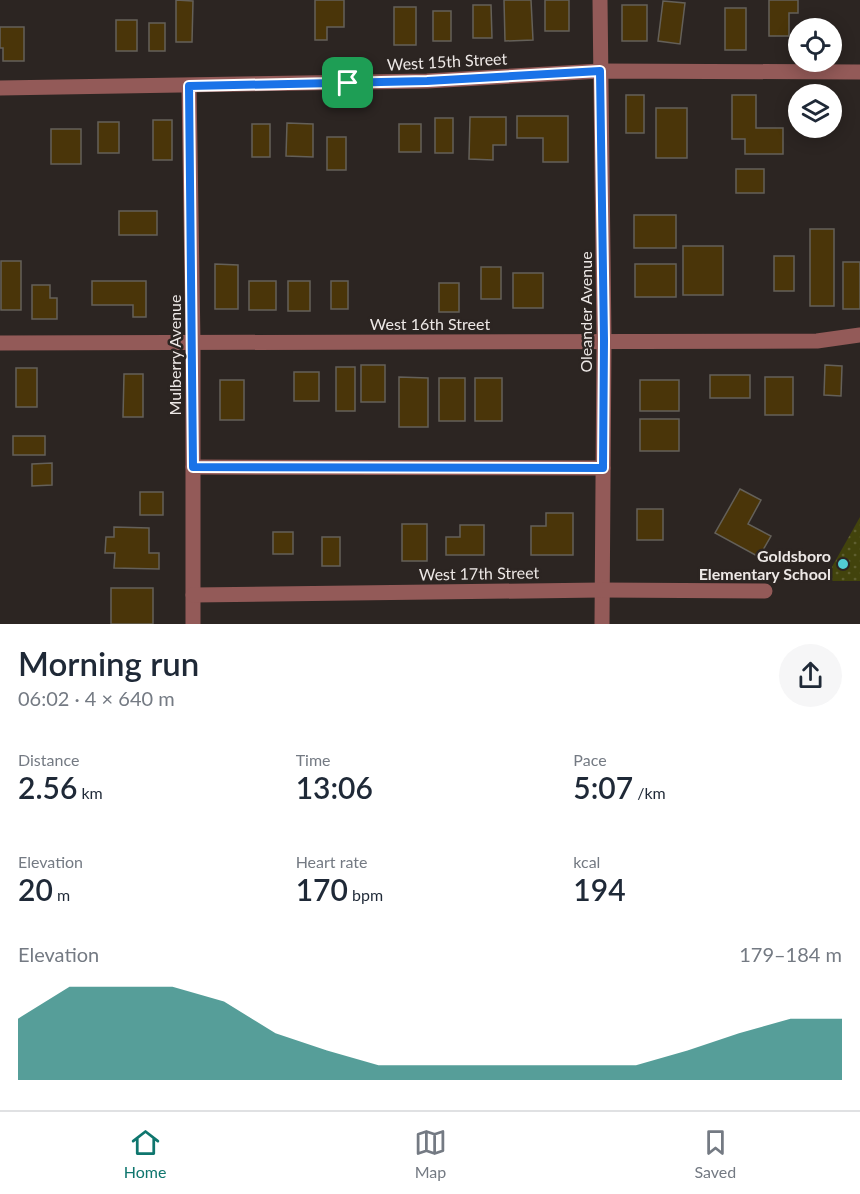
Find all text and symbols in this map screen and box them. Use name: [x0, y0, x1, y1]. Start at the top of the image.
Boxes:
map controls: [788, 18, 842, 138]
button: locate: [788, 18, 842, 72]
street label: West 15th Street: [386, 48, 508, 74]
pin: [322, 57, 373, 108]
icon: arrive: [331, 66, 364, 99]
button: layers: [788, 84, 842, 138]
street label: Oleander Avenue: [576, 251, 595, 373]
street label: Mulberry Avenue: [165, 295, 184, 415]
street label: West 16th Street: [370, 314, 490, 333]
place label: Goldsboro Elementary School: [699, 546, 831, 583]
marker: Goldsboro Elementary School: [836, 557, 850, 571]
street label: West 17th Street: [419, 562, 540, 584]
text: Morning run: [18, 643, 199, 683]
button: share: [779, 644, 842, 707]
text: 06:02 · 4 × 640 m: [18, 686, 175, 710]
text: Distance: [18, 750, 79, 769]
text: Time: [296, 750, 331, 769]
text: Pace: [573, 750, 607, 769]
text: 2.56: [18, 769, 77, 805]
text: 13:06: [296, 769, 373, 805]
text: 5:07: [573, 769, 633, 805]
text: km: [77, 783, 103, 802]
text: /km: [633, 783, 666, 802]
text: Elevation: [18, 852, 83, 871]
text: Heart rate: [296, 852, 367, 871]
text: kcal: [573, 852, 600, 871]
text: 20: [18, 871, 53, 907]
text: 170: [296, 871, 348, 907]
text: 194: [573, 871, 626, 907]
text: m: [53, 885, 70, 904]
text: bpm: [348, 885, 383, 904]
text: Elevation: [18, 942, 99, 966]
text: 179–184 m: [739, 942, 842, 966]
tab: Home: [124, 1126, 166, 1181]
tab: Map: [414, 1126, 447, 1181]
tab: Saved: [694, 1126, 736, 1181]

